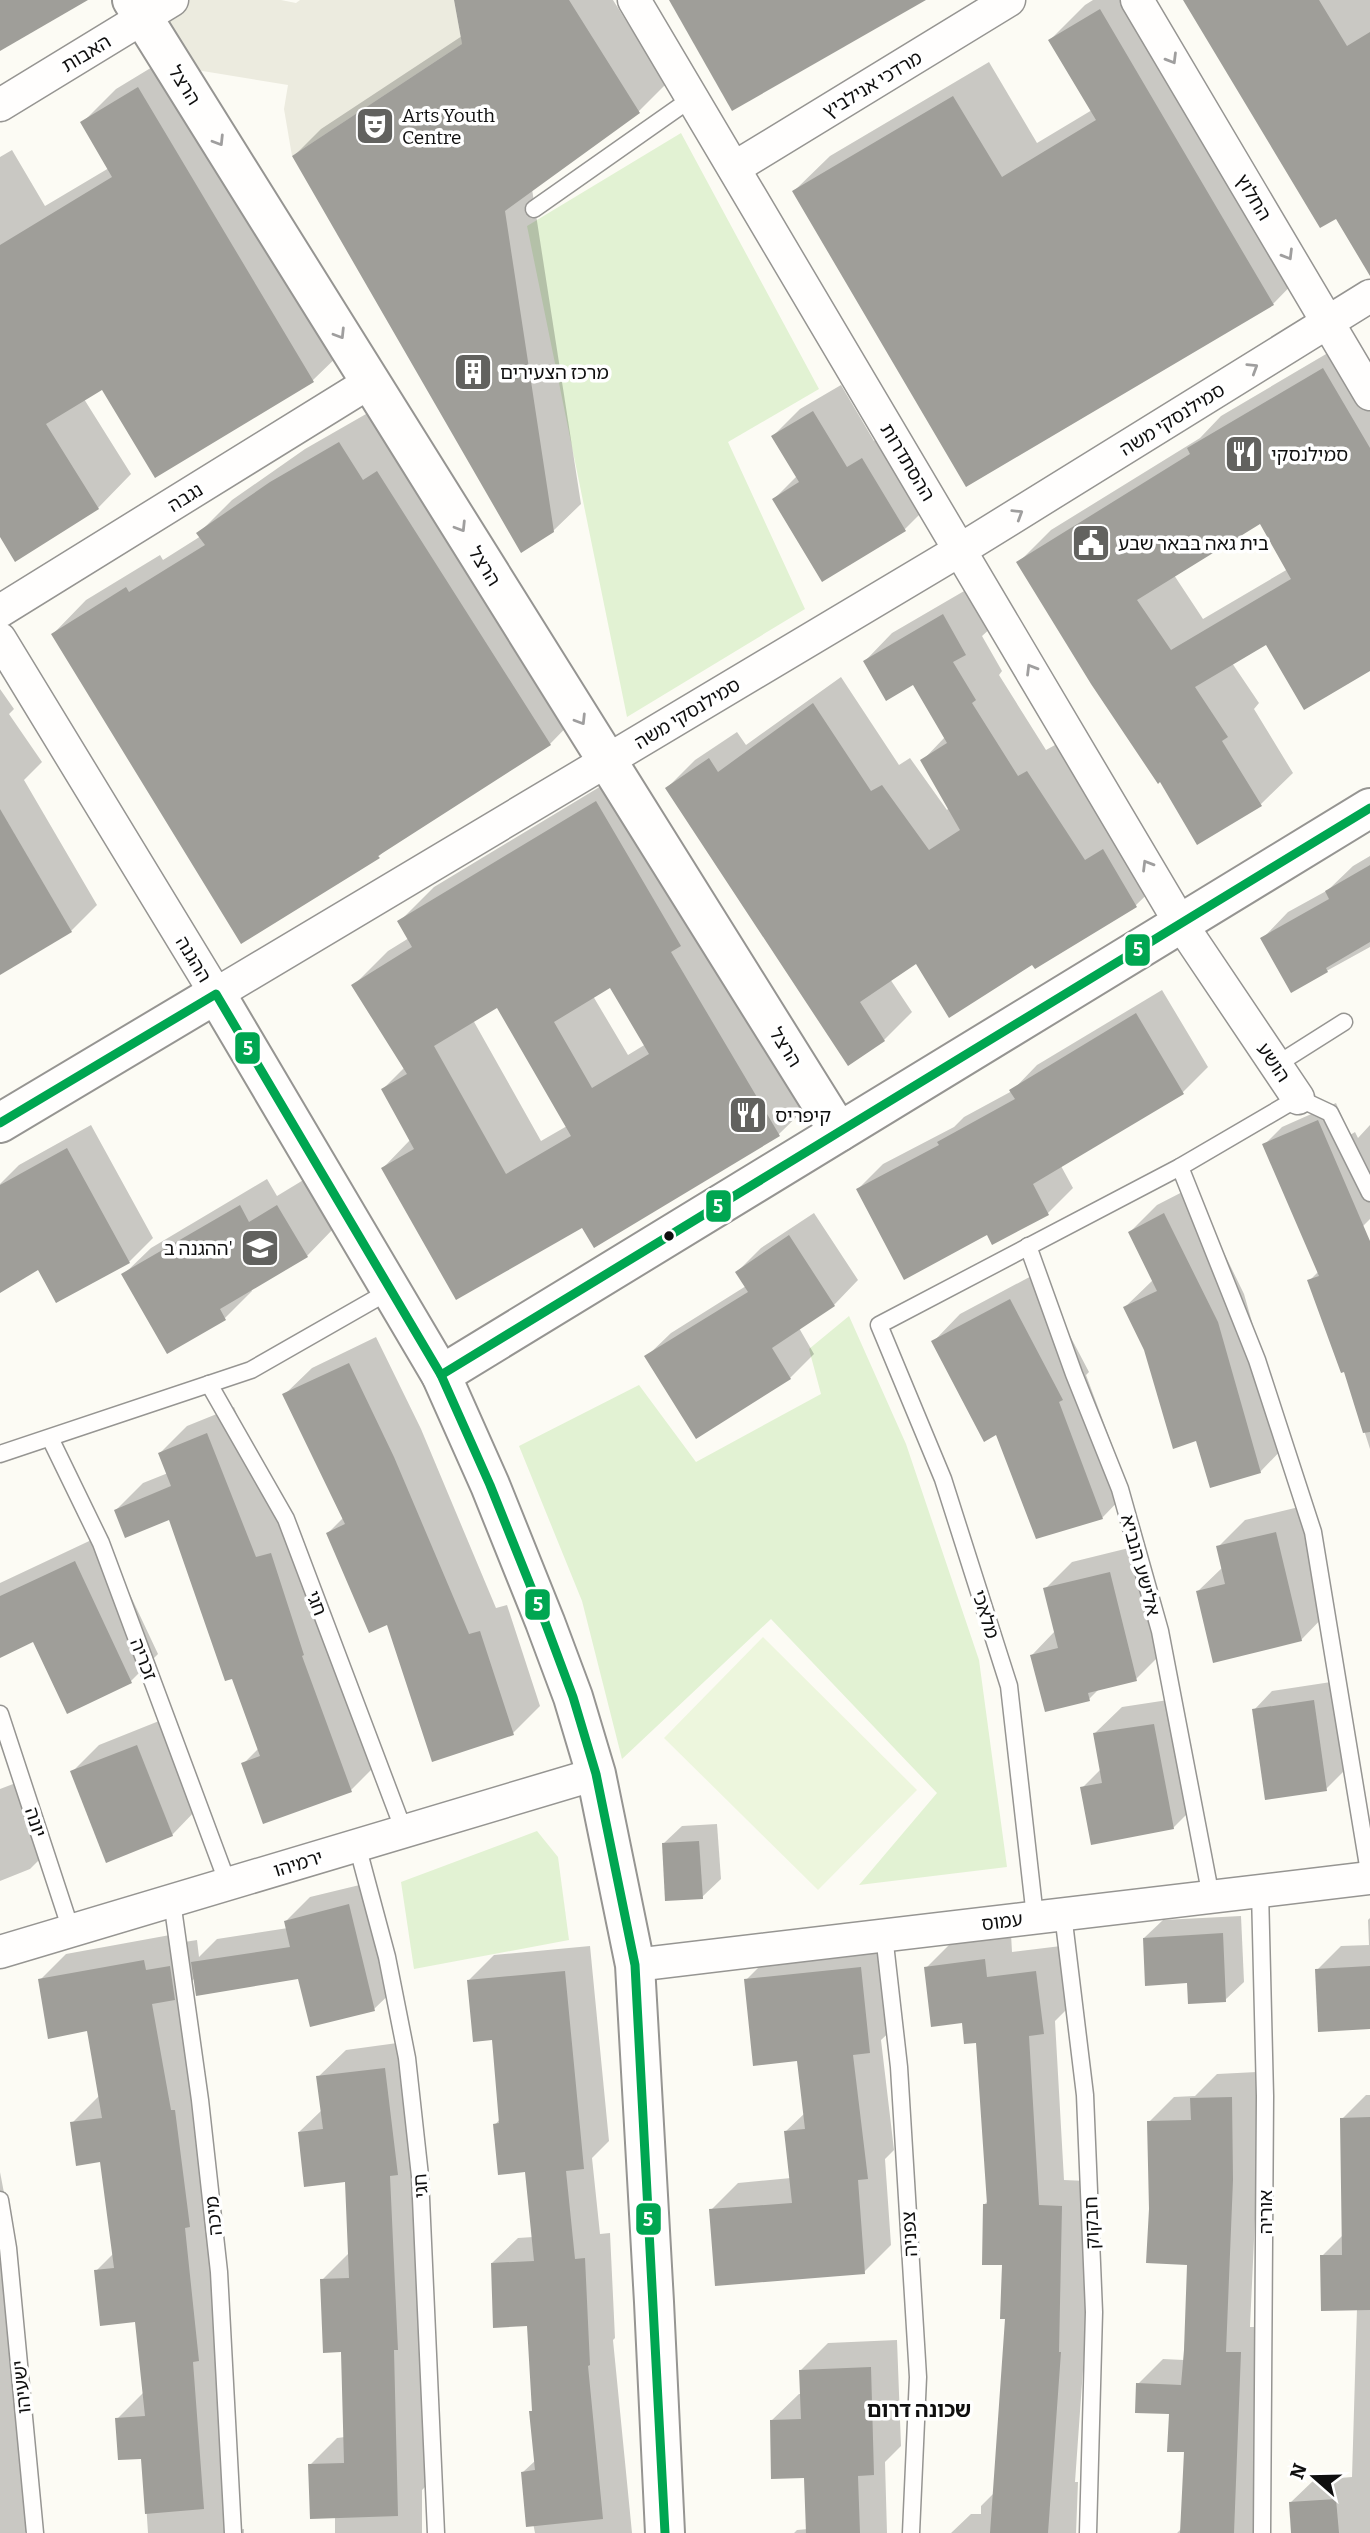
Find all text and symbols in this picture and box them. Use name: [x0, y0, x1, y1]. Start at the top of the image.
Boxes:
street label: האבות: [57, 30, 115, 77]
street label: מרדכי אנילביץ: [819, 46, 926, 123]
one-way arrow: [1164, 51, 1177, 64]
street label: הרצל: [164, 61, 206, 109]
place label: Arts Youth Centre: [402, 104, 495, 149]
theatre icon: Arts Youth Centre: [354, 105, 396, 147]
one-way arrow: [211, 134, 224, 147]
street label: החלוץ: [1231, 170, 1276, 225]
one-way arrow: [1279, 247, 1292, 260]
one-way arrow: [332, 326, 345, 339]
building icon: מרכז הצעירים: [452, 351, 494, 393]
place label: מרכז הצעירים: [500, 361, 609, 384]
one-way arrow: [1246, 364, 1259, 377]
street label: סמילנסקי משה: [1116, 378, 1229, 461]
street label: ההסתדרות: [875, 419, 940, 505]
restaurant icon: סמילנסקי: [1223, 433, 1265, 475]
place label: סמילנסקי: [1271, 443, 1348, 466]
street label: נגבה: [163, 478, 207, 517]
one-way arrow: [1011, 510, 1024, 523]
one-way arrow: [452, 519, 465, 532]
public building icon: בית גאה בבאר שבע: [1070, 522, 1112, 564]
place label: בית גאה בבאר שבע: [1118, 532, 1269, 555]
street label: הרצל: [464, 542, 506, 590]
one-way arrow: [1026, 664, 1039, 677]
street label: סמילנסקי משה: [630, 673, 744, 754]
one-way arrow: [573, 712, 586, 725]
one-way arrow: [1142, 860, 1155, 873]
street label: ההגנה: [171, 932, 216, 987]
line badge: 5: [1124, 933, 1151, 967]
text: 5: [1133, 938, 1143, 961]
street label: הרצל: [765, 1023, 807, 1071]
line badge: 5: [234, 1031, 261, 1065]
text: 5: [243, 1037, 253, 1060]
street label: הושע: [1252, 1038, 1295, 1086]
restaurant icon: קיפריס: [727, 1094, 769, 1136]
place label: קיפריס: [775, 1104, 831, 1127]
line badge: 5: [705, 1189, 732, 1223]
text: 5: [713, 1195, 723, 1218]
school or university icon: ההגנה ב': [239, 1227, 281, 1269]
unlabelled marker: [662, 1229, 676, 1243]
place label: ההגנה ב': [164, 1237, 233, 1260]
street label: אלישע הנביא: [1116, 1512, 1165, 1618]
street label: מלאכי: [967, 1587, 1004, 1641]
street label: חגי: [301, 1588, 332, 1619]
line badge: 5: [524, 1588, 551, 1621]
text: 5: [533, 1593, 543, 1616]
street label: זכריה: [125, 1635, 162, 1683]
street label: יונה: [20, 1804, 51, 1840]
street label: ירמיהו: [271, 1845, 326, 1882]
street label: עמוס: [980, 1908, 1024, 1935]
street label: חגי: [408, 2173, 433, 2199]
street label: אוריה: [1254, 2190, 1277, 2234]
street label: מיכה: [200, 2195, 227, 2237]
street label: חבקוק: [1079, 2196, 1104, 2250]
line badge: 5: [635, 2202, 662, 2236]
text: 5: [643, 2208, 653, 2231]
street label: צפניה: [897, 2211, 922, 2257]
street label: ישעיהו: [7, 2359, 36, 2415]
district label: שכונה דרום: [867, 2397, 971, 2423]
north arrow: [1279, 2442, 1349, 2512]
text: N: [1285, 2460, 1312, 2482]

